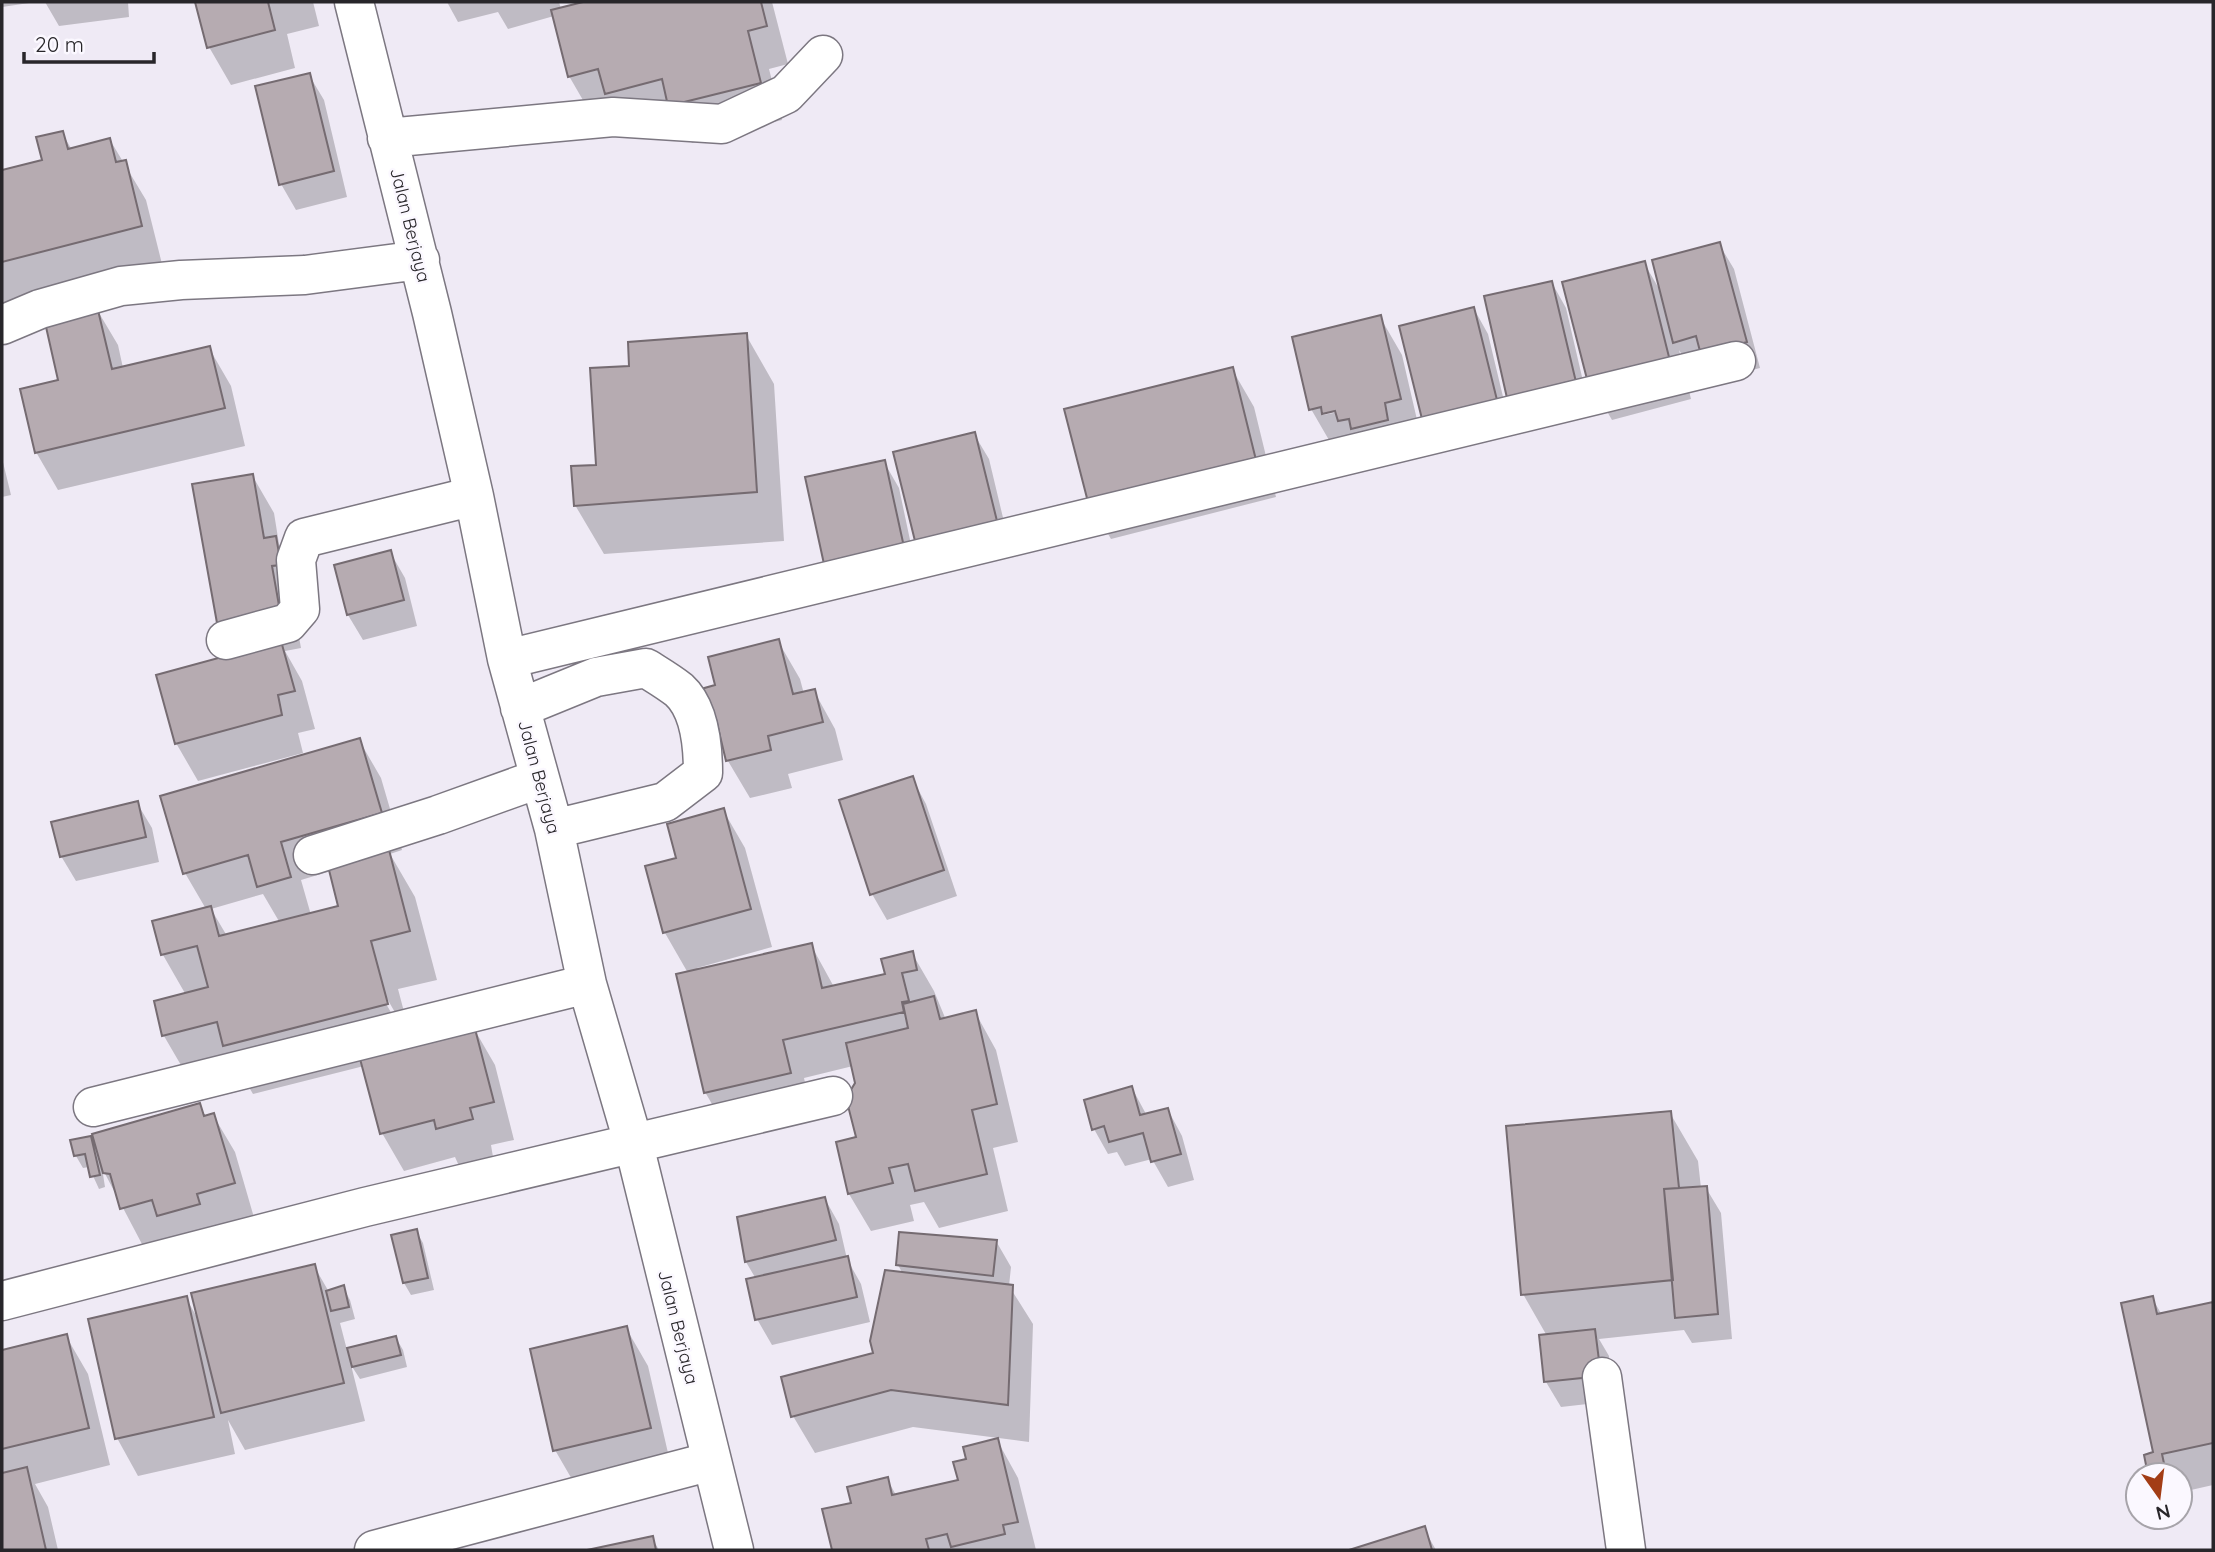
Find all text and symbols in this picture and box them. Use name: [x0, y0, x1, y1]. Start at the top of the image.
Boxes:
scale bar: [24, 21, 154, 65]
text: 20 m: [35, 31, 84, 57]
street label: Jalan Berjaya: [385, 165, 436, 284]
street label: Jalan Berjaya: [513, 717, 566, 836]
street label: Jalan Berjaya: [653, 1267, 704, 1386]
north arrow: [2124, 1461, 2194, 1531]
text: N: [2153, 1499, 2173, 1526]

